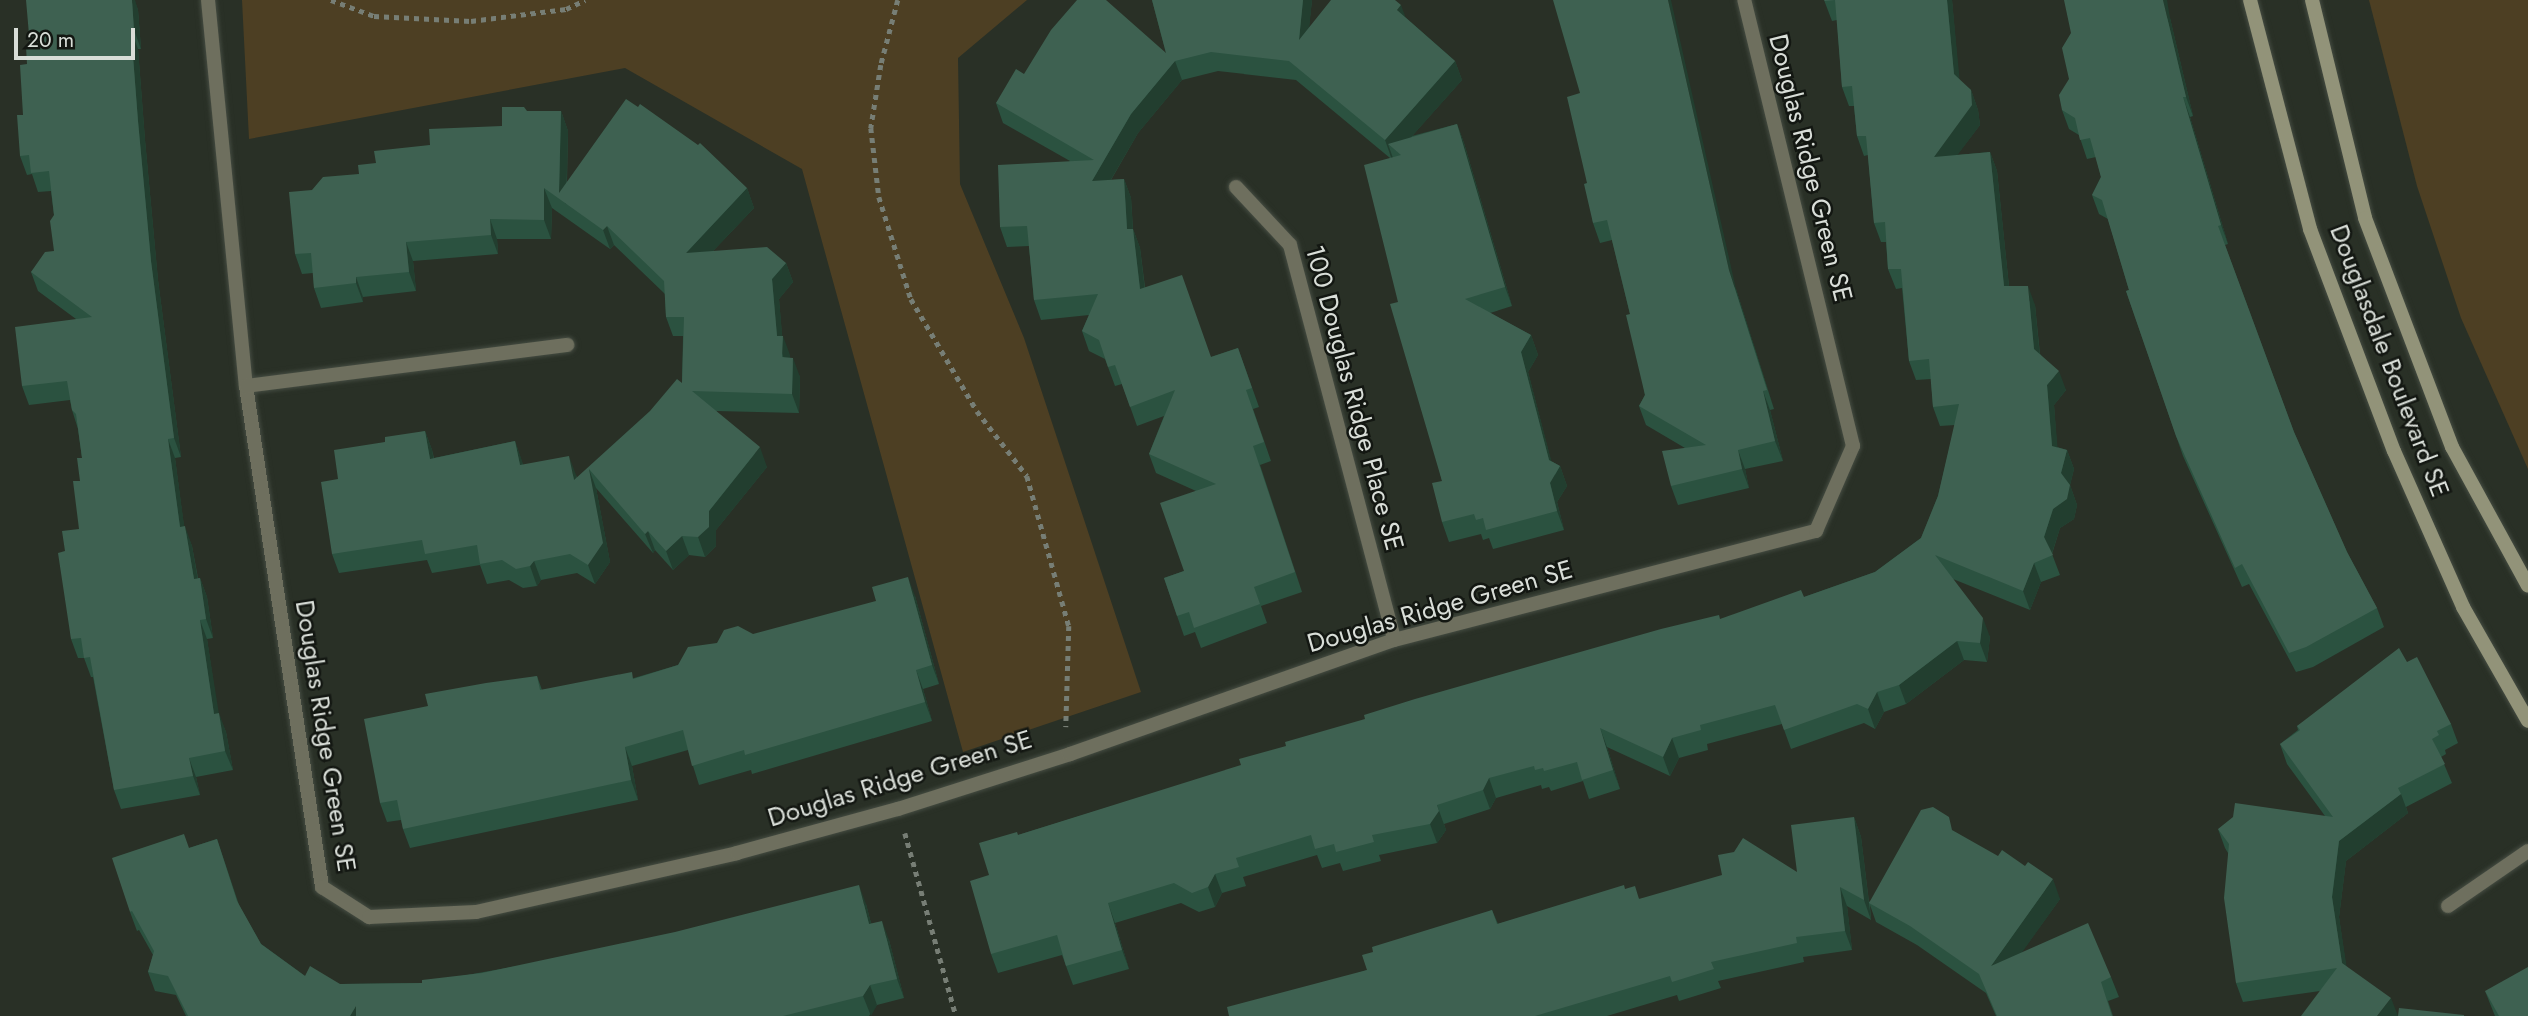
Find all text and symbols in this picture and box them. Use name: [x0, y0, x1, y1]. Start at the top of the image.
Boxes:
scale bar: [18, 14, 138, 58]
text: 20 m: [27, 25, 74, 55]
street label: Douglas Ridge Green SE: [1762, 31, 1858, 305]
street label: Douglasdale Boulevard SE: [2323, 220, 2455, 502]
street label: 100 Douglas Ridge Place SE: [1298, 242, 1410, 554]
street label: Douglas Ridge Green SE: [1304, 554, 1576, 660]
street label: Douglas Ridge Green SE: [288, 598, 362, 874]
street label: Douglas Ridge Green SE: [764, 724, 1036, 834]

